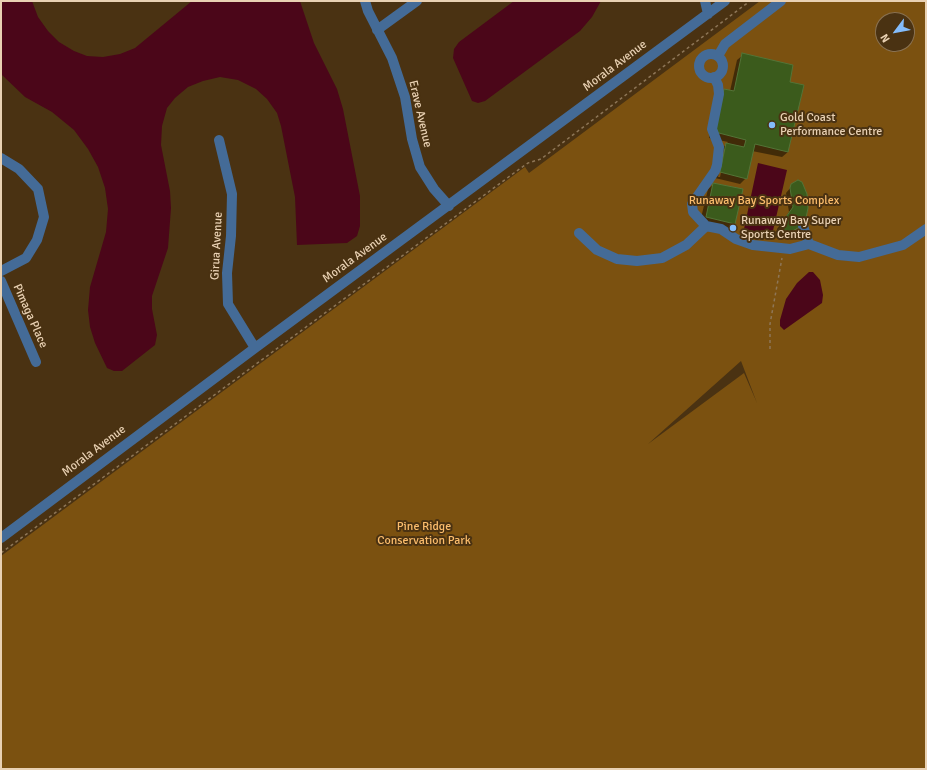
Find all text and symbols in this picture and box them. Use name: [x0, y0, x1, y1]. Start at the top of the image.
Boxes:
north arrow: [875, 12, 915, 52]
text: N: [878, 31, 893, 45]
street label: Morala Avenue: [580, 37, 650, 95]
street label: Erave Avenue: [405, 79, 435, 149]
place label: Gold Coast Performance Centre: [780, 111, 882, 139]
marker: Gold Coast Performance Centre: [767, 120, 777, 130]
park label: Runaway Bay Sports Complex: [689, 194, 839, 208]
street label: Girua Avenue: [208, 212, 226, 280]
place label: Runaway Bay Super Sports Centre: [741, 214, 841, 242]
marker: Runaway Bay Super Sports Centre: [728, 223, 738, 233]
street label: Morala Avenue: [320, 230, 390, 286]
street label: Pimaga Place: [9, 282, 51, 350]
street label: Morala Avenue: [59, 422, 129, 480]
park label: Pine Ridge Conservation Park: [377, 520, 471, 548]

